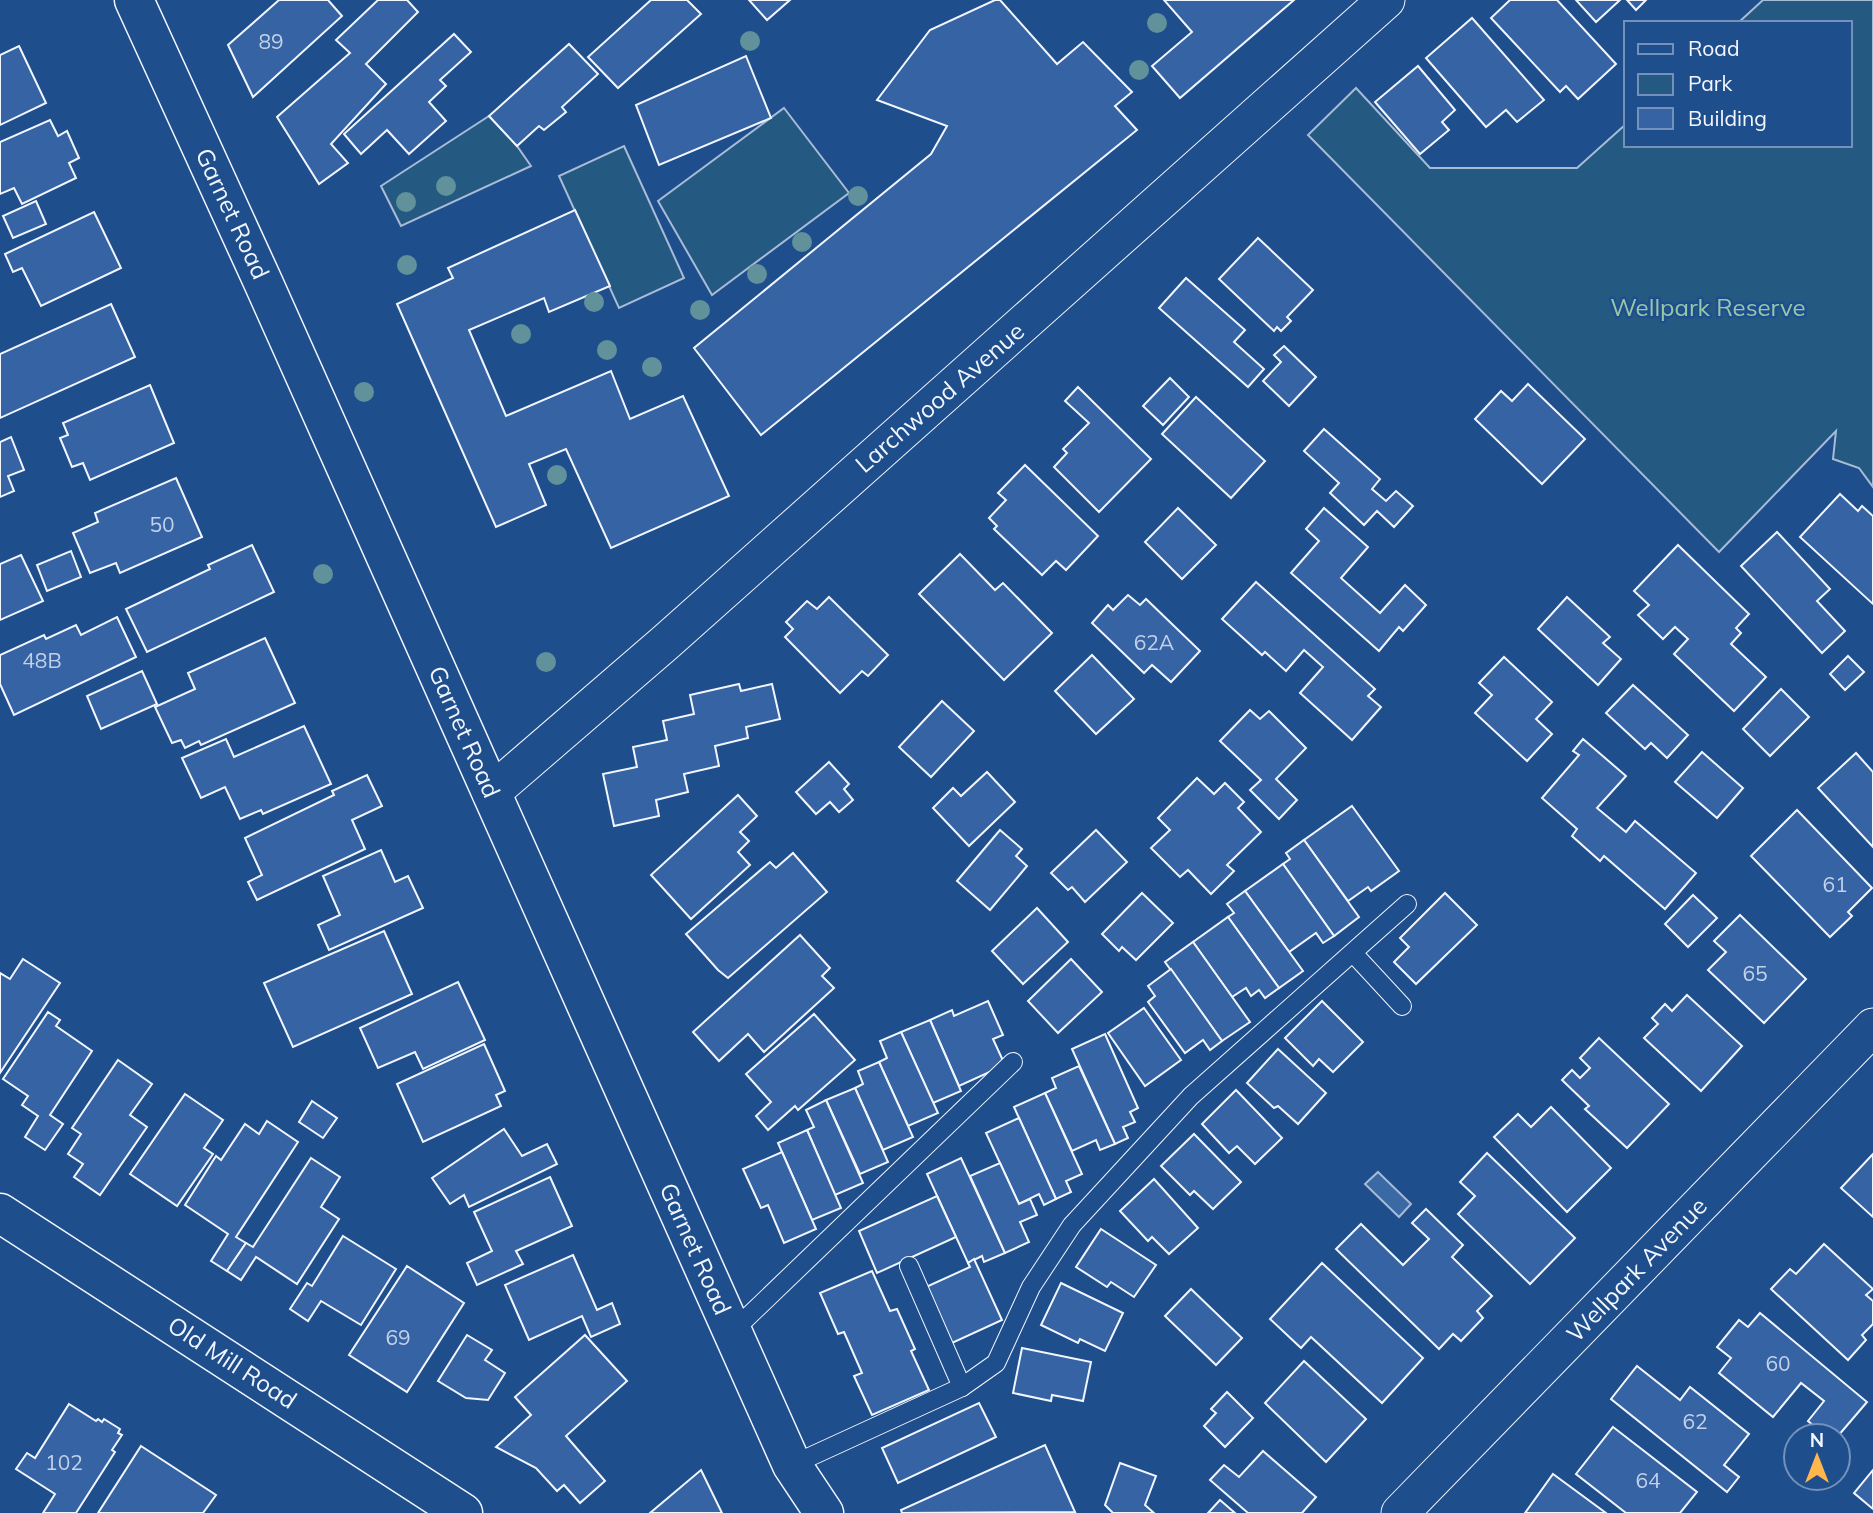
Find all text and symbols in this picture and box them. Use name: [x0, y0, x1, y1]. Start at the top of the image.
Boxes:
legend: [1624, 21, 1852, 147]
house number: 89: [258, 28, 284, 54]
text: Road: [1688, 35, 1739, 61]
text: Park: [1688, 70, 1732, 96]
text: Building: [1688, 105, 1767, 131]
street label: Garnet Road: [189, 143, 276, 284]
park label: Wellpark Reserve: [1610, 292, 1806, 322]
street label: Larchwood Avenue: [849, 316, 1030, 479]
house number: 50: [149, 511, 175, 537]
house number: 62A: [1134, 629, 1175, 655]
house number: 48B: [22, 647, 62, 673]
street label: Garnet Road: [422, 661, 507, 802]
house number: 61: [1822, 871, 1848, 897]
house number: 65: [1742, 960, 1768, 986]
street label: Garnet Road: [653, 1178, 738, 1319]
street label: Wellpark Avenue: [1560, 1191, 1713, 1348]
street label: Old Mill Road: [162, 1309, 303, 1415]
house number: 69: [385, 1324, 411, 1350]
house number: 60: [1765, 1350, 1791, 1376]
house number: 62: [1682, 1408, 1708, 1434]
north arrow: [1782, 1422, 1852, 1492]
text: N: [1810, 1428, 1824, 1452]
house number: 102: [45, 1449, 83, 1475]
house number: 64: [1635, 1467, 1661, 1493]

